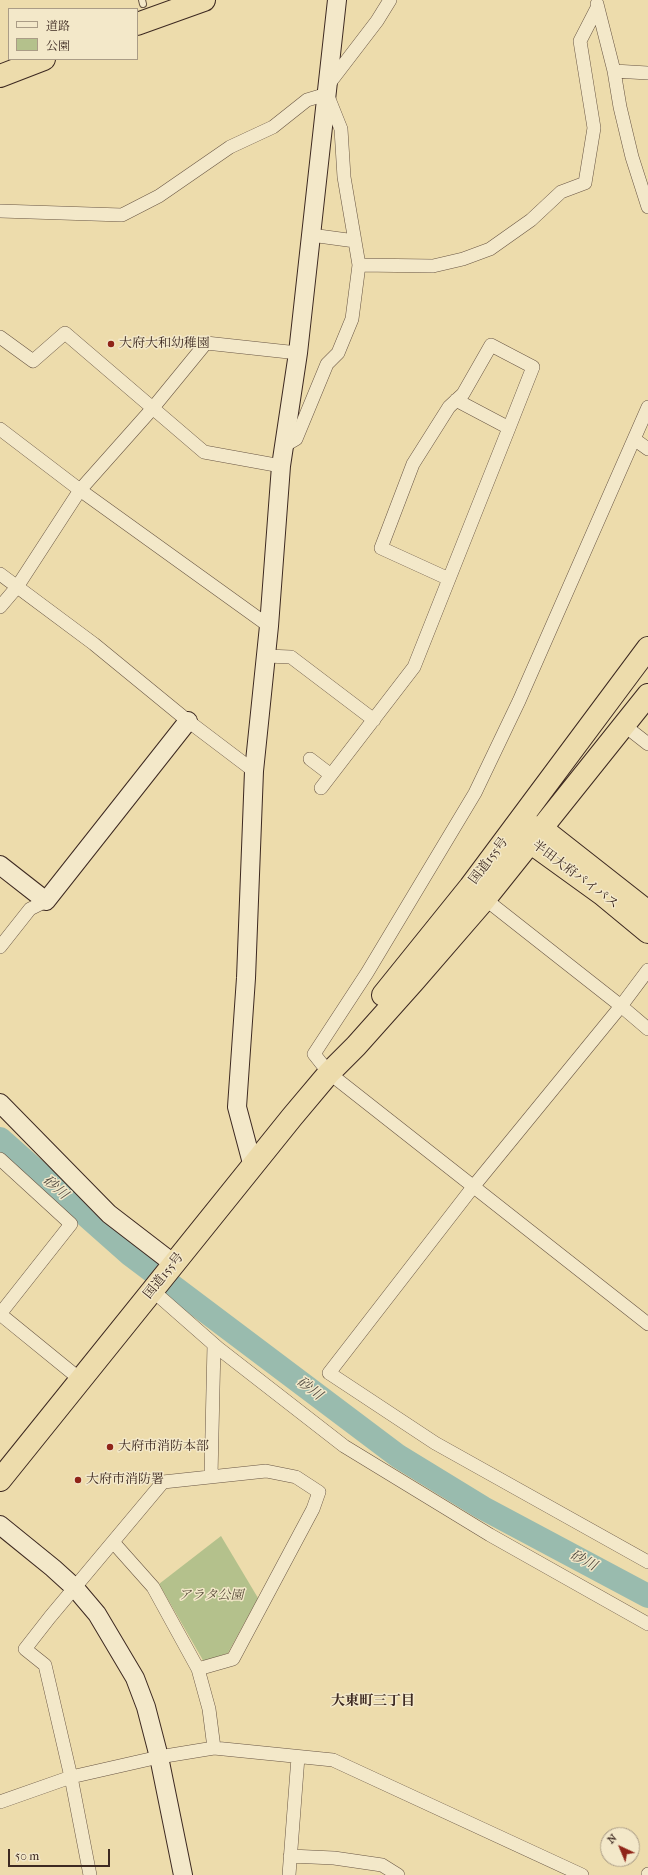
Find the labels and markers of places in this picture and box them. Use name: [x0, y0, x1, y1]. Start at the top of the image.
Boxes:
place label: 大府大和幼稚園: [119, 336, 210, 352]
marker: 大府大和幼稚園: [106, 339, 116, 349]
place label: 大府市消防本部: [118, 1439, 209, 1455]
marker: 大府市消防本部: [105, 1442, 115, 1452]
place label: 大府市消防署: [86, 1472, 164, 1488]
marker: 大府市消防署: [73, 1475, 83, 1485]

